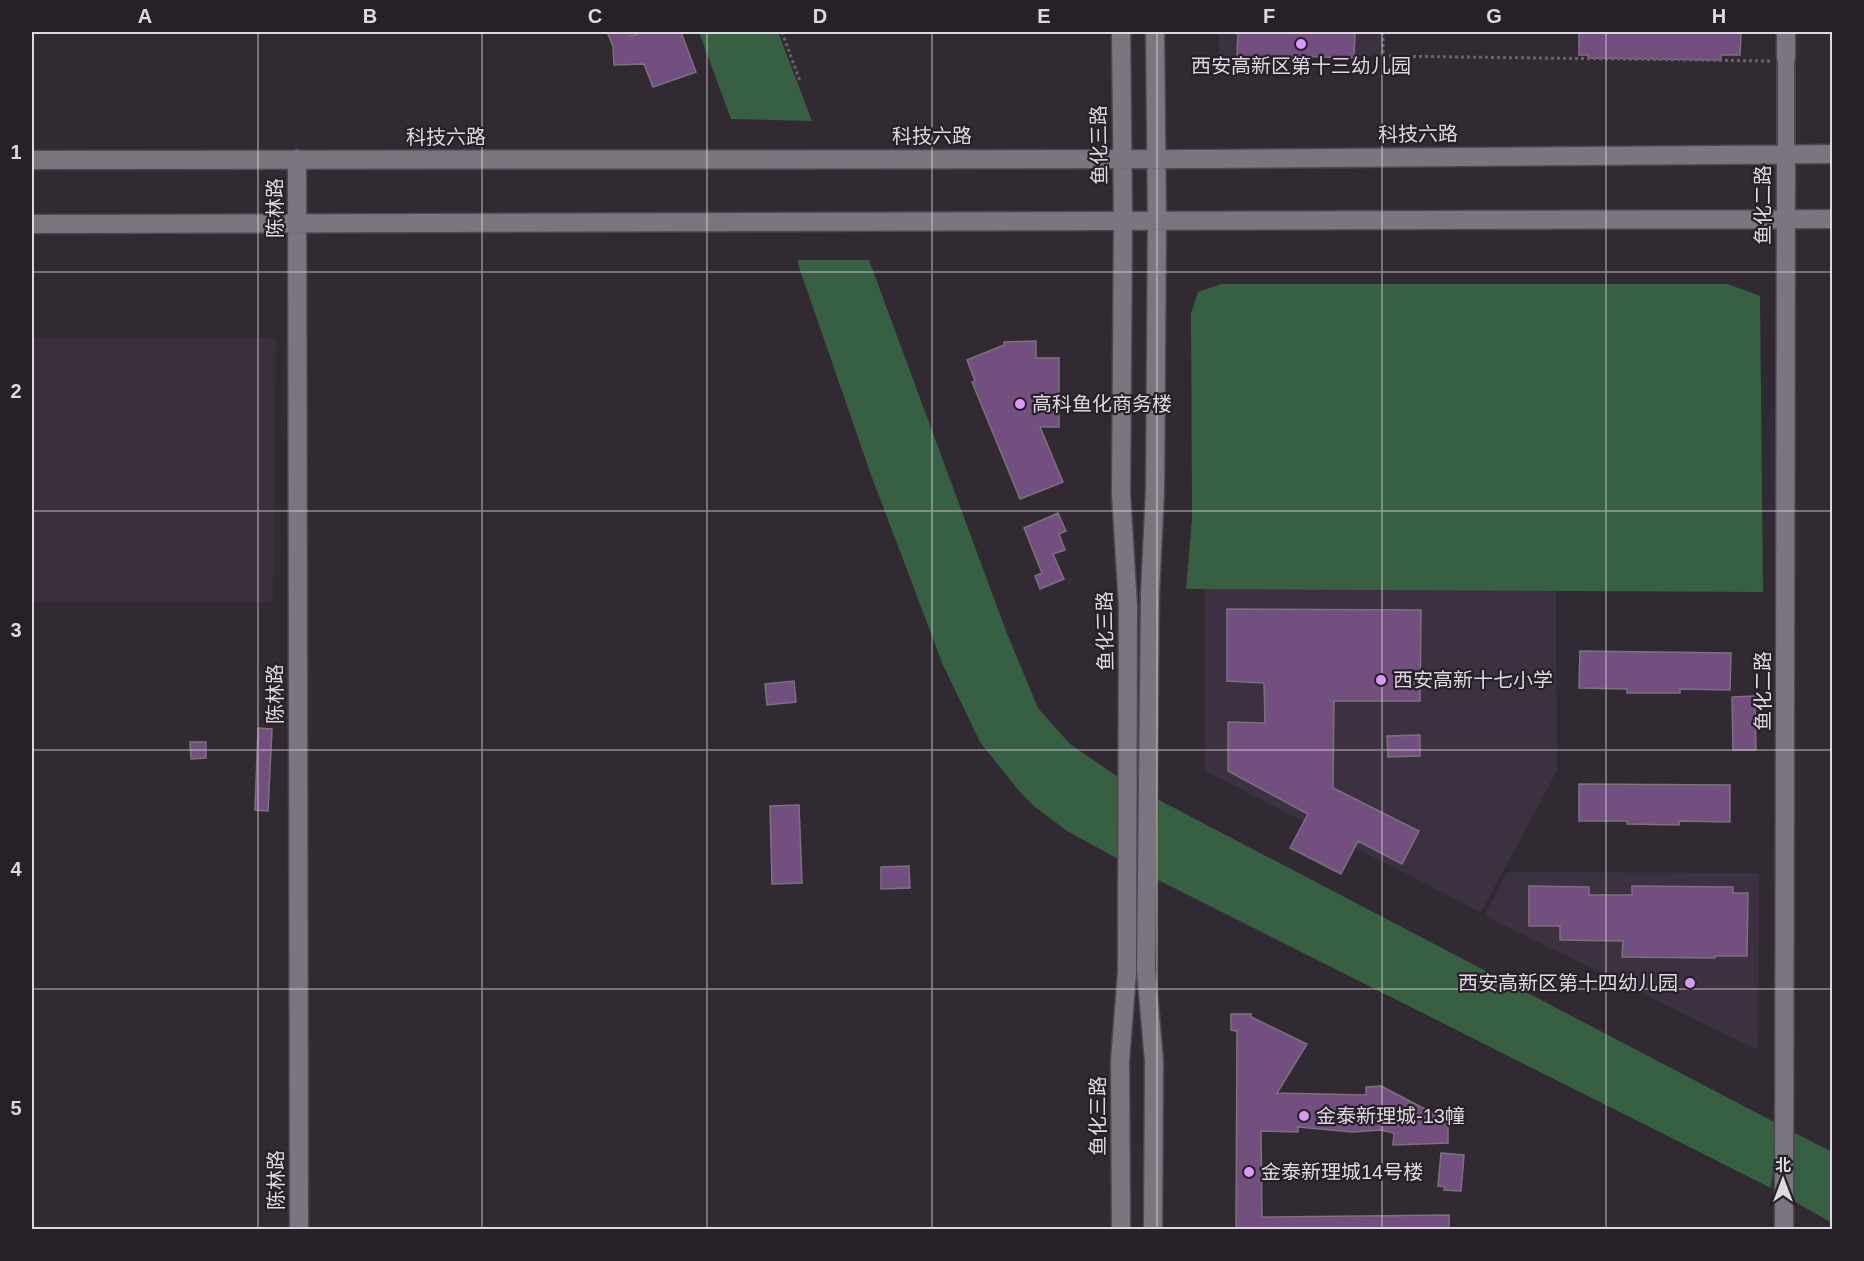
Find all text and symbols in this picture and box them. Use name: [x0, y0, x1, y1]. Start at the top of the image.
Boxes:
text: A: [138, 5, 152, 27]
text: B: [363, 5, 377, 27]
text: C: [588, 5, 602, 27]
text: D: [813, 5, 827, 27]
text: E: [1037, 5, 1051, 27]
text: F: [1263, 5, 1275, 27]
text: G: [1486, 5, 1502, 27]
text: H: [1712, 5, 1726, 27]
marker: 西安高新区第十三幼儿园: [1294, 37, 1308, 51]
place label: 西安高新区第十三幼儿园: [1191, 55, 1411, 77]
street label: 鱼化三路: [1087, 105, 1111, 185]
street label: 科技六路: [1378, 122, 1458, 146]
street label: 科技六路: [892, 125, 972, 147]
street label: 科技六路: [406, 126, 486, 148]
text: 1: [10, 141, 22, 163]
street label: 鱼化二路: [1752, 165, 1774, 245]
street label: 陈林路: [264, 178, 286, 238]
text: 2: [10, 380, 22, 402]
place label: 高科鱼化商务楼: [1032, 393, 1172, 415]
marker: 高科鱼化商务楼: [1013, 397, 1027, 411]
street label: 鱼化三路: [1093, 591, 1117, 671]
text: 3: [10, 619, 22, 641]
street label: 鱼化二路: [1752, 651, 1774, 731]
street label: 陈林路: [264, 664, 286, 724]
place label: 西安高新十七小学: [1393, 669, 1553, 691]
marker: 西安高新十七小学: [1374, 673, 1388, 687]
text: 4: [10, 858, 22, 880]
place label: 西安高新区第十四幼儿园: [1458, 972, 1678, 994]
marker: 西安高新区第十四幼儿园: [1683, 976, 1697, 990]
street label: 鱼化三路: [1087, 1076, 1109, 1156]
text: 5: [10, 1097, 22, 1119]
place label: 金泰新理城-13幢: [1316, 1105, 1465, 1127]
marker: 金泰新理城-13幢: [1297, 1109, 1311, 1123]
street label: 陈林路: [265, 1150, 287, 1210]
north arrow: [1753, 1150, 1813, 1210]
text: 北: [1775, 1157, 1791, 1174]
place label: 金泰新理城14号楼: [1261, 1161, 1423, 1183]
marker: 金泰新理城14号楼: [1242, 1165, 1256, 1179]

